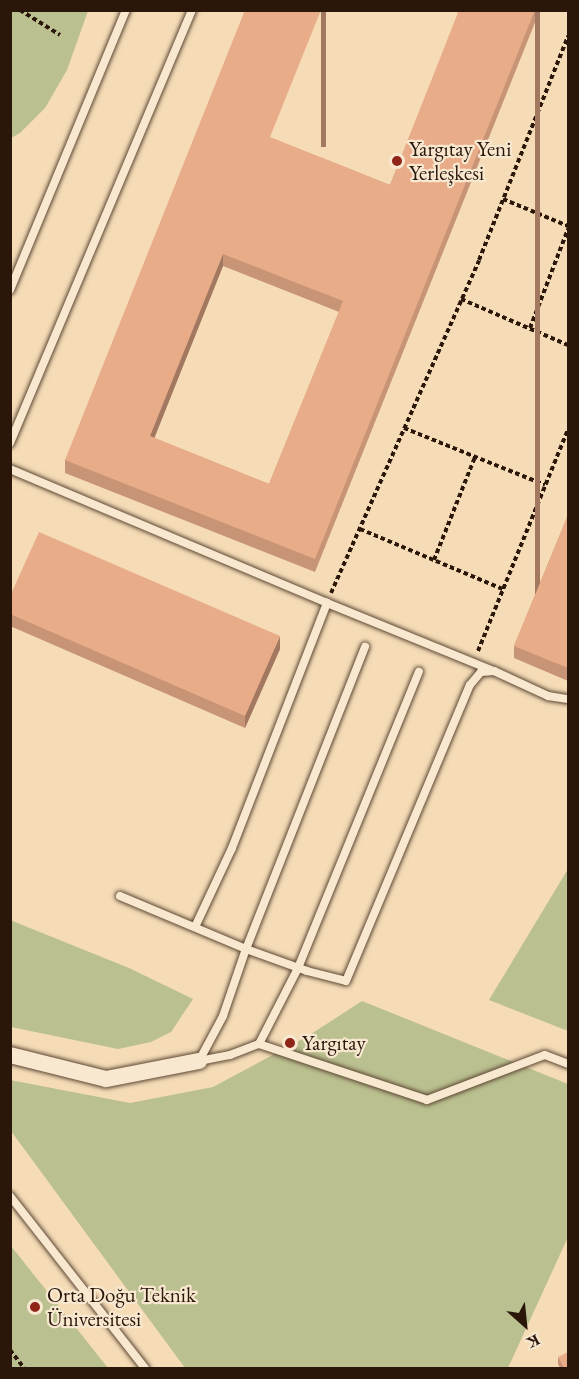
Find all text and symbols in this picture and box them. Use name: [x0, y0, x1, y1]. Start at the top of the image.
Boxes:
place label: Yargıtay Yeni Yerleşkesi: [409, 136, 511, 186]
marker: Yargıtay Yeni Yerleşkesi: [390, 154, 404, 168]
place label: Yargıtay: [302, 1030, 366, 1056]
marker: Yargıtay: [283, 1036, 297, 1050]
place label: Orta Doğu Teknik Üniversitesi: [47, 1282, 196, 1332]
north arrow: [495, 1295, 555, 1355]
marker: Orta Doğu Teknik Üniversitesi: [28, 1300, 42, 1314]
text: K: [523, 1329, 544, 1354]

